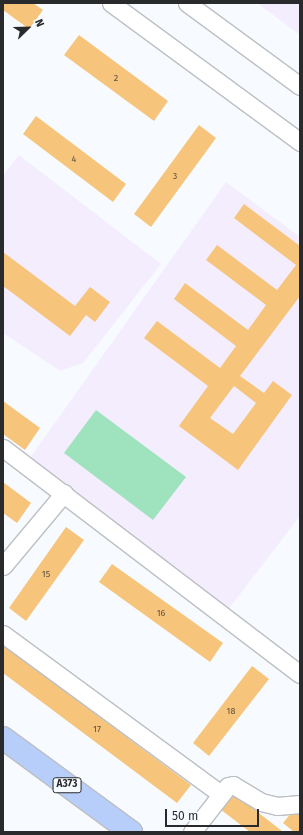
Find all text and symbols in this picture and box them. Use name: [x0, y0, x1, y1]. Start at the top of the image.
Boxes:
north arrow: [8, 8, 48, 48]
text: N: [32, 17, 47, 29]
house number: 2: [114, 73, 118, 83]
house number: 4: [72, 154, 76, 164]
house number: 3: [173, 171, 177, 181]
house number: 15: [42, 569, 50, 579]
house number: 16: [157, 608, 165, 618]
house number: 18: [227, 706, 235, 716]
house number: 17: [93, 724, 101, 734]
road number: A373: [52, 777, 82, 793]
scale bar: [167, 801, 261, 827]
text: 50 m: [172, 809, 198, 823]

